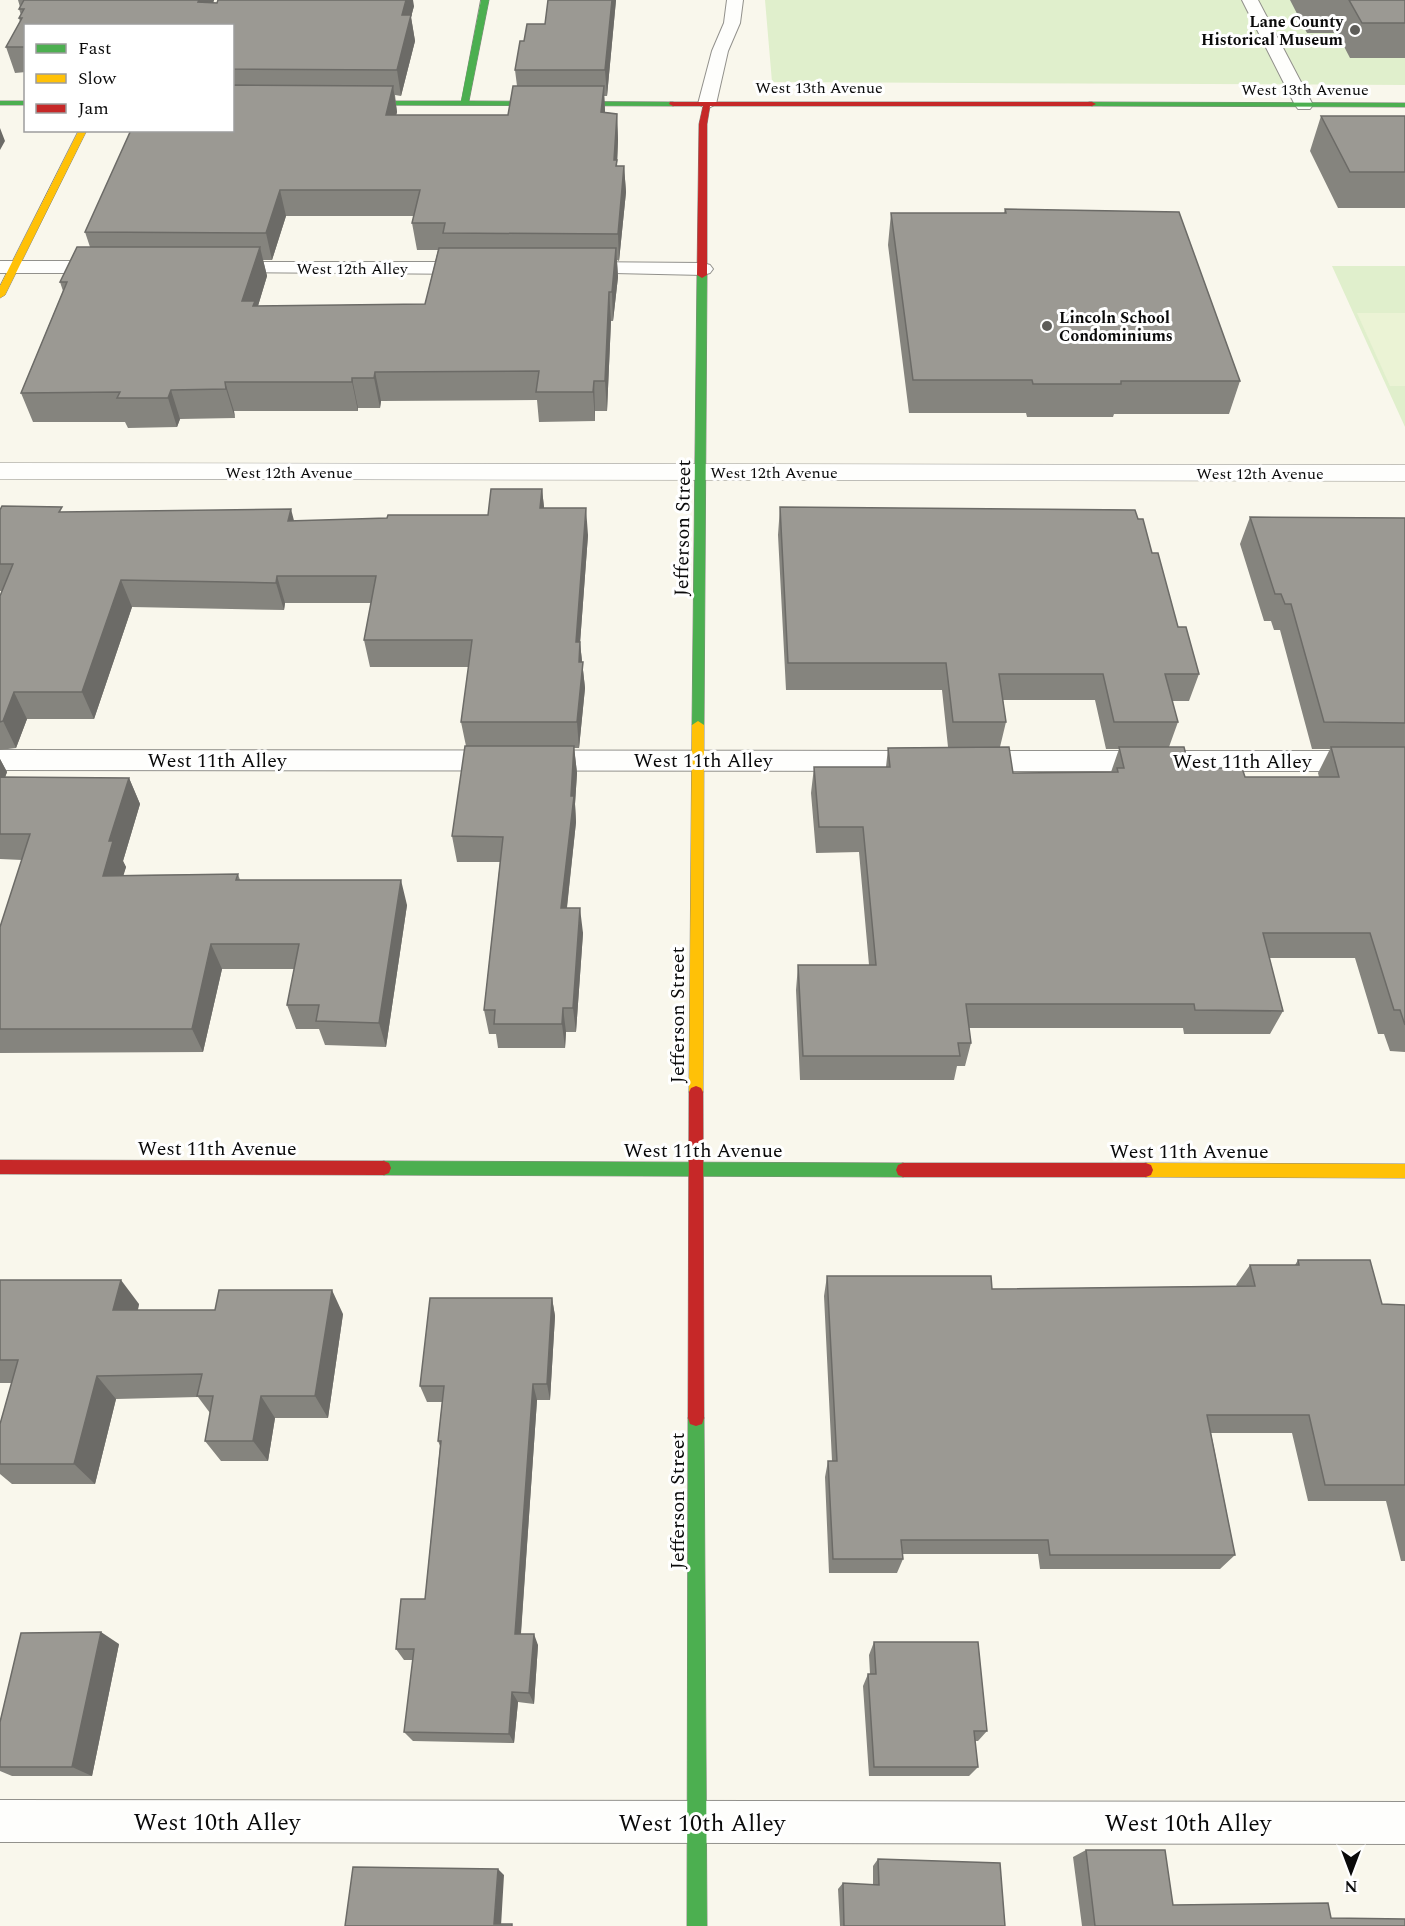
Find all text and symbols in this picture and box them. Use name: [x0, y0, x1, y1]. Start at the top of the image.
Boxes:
place label: Lane County Historical Museum: [1201, 10, 1344, 52]
marker: Lane County Historical Museum: [1348, 23, 1362, 37]
legend: [24, 24, 234, 132]
text: Fast: [78, 35, 111, 62]
text: Slow: [78, 65, 117, 92]
street label: West 13th Avenue: [755, 76, 883, 100]
street label: West 13th Avenue: [1241, 78, 1369, 102]
text: Jam: [78, 95, 109, 122]
street label: West 12th Alley: [296, 257, 409, 281]
place label: Lincoln School Condominiums: [1059, 306, 1173, 348]
marker: Lincoln School Condominiums: [1040, 319, 1054, 333]
street label: Jefferson Street: [667, 459, 699, 597]
street label: West 12th Avenue: [225, 461, 353, 485]
street label: West 12th Avenue: [710, 461, 838, 485]
street label: West 12th Avenue: [1196, 462, 1324, 486]
street label: West 11th Alley: [148, 746, 288, 776]
street label: West 11th Alley: [634, 746, 774, 776]
street label: West 11th Alley: [1173, 747, 1313, 777]
street label: Jefferson Street: [663, 947, 693, 1083]
street label: West 11th Avenue: [137, 1134, 297, 1164]
street label: West 11th Avenue: [623, 1136, 783, 1166]
street label: West 11th Avenue: [1109, 1137, 1269, 1167]
street label: Jefferson Street: [663, 1433, 693, 1569]
street label: West 10th Alley: [134, 1805, 302, 1841]
street label: West 10th Alley: [619, 1806, 787, 1842]
street label: West 10th Alley: [1105, 1806, 1273, 1842]
north arrow: [1321, 1842, 1381, 1902]
text: N: [1344, 1874, 1358, 1898]

